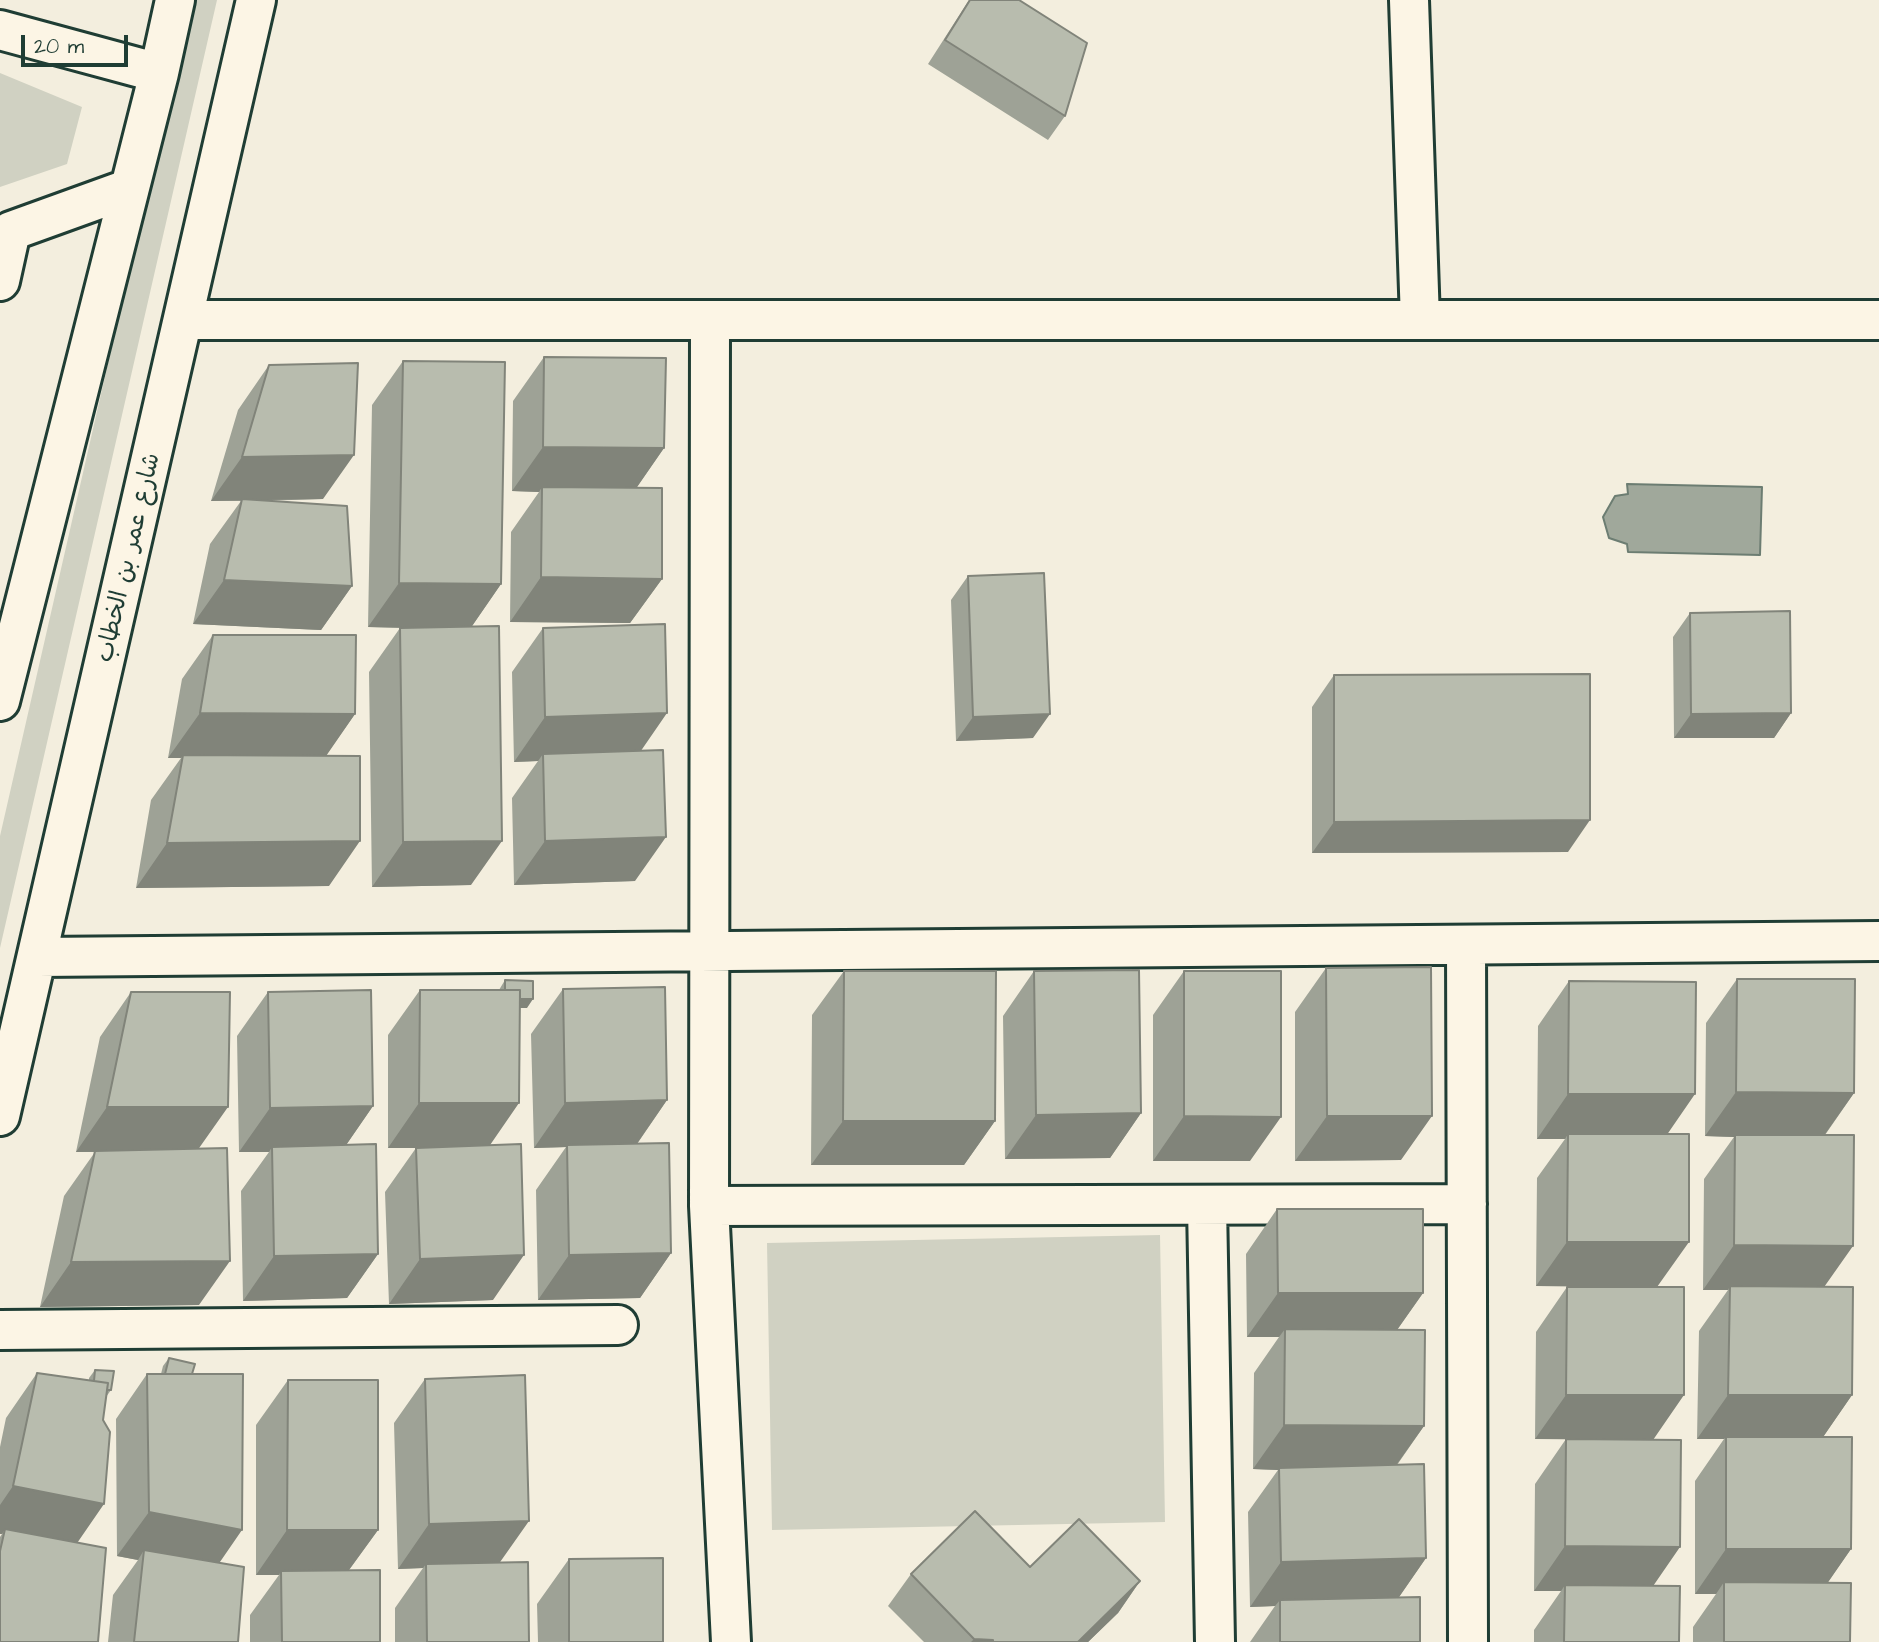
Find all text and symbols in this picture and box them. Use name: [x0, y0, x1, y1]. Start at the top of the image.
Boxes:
scale bar: [24, 21, 131, 65]
text: 20 m: [34, 32, 84, 61]
street label: شارع عمر بن الخطاب: [92, 451, 168, 665]

